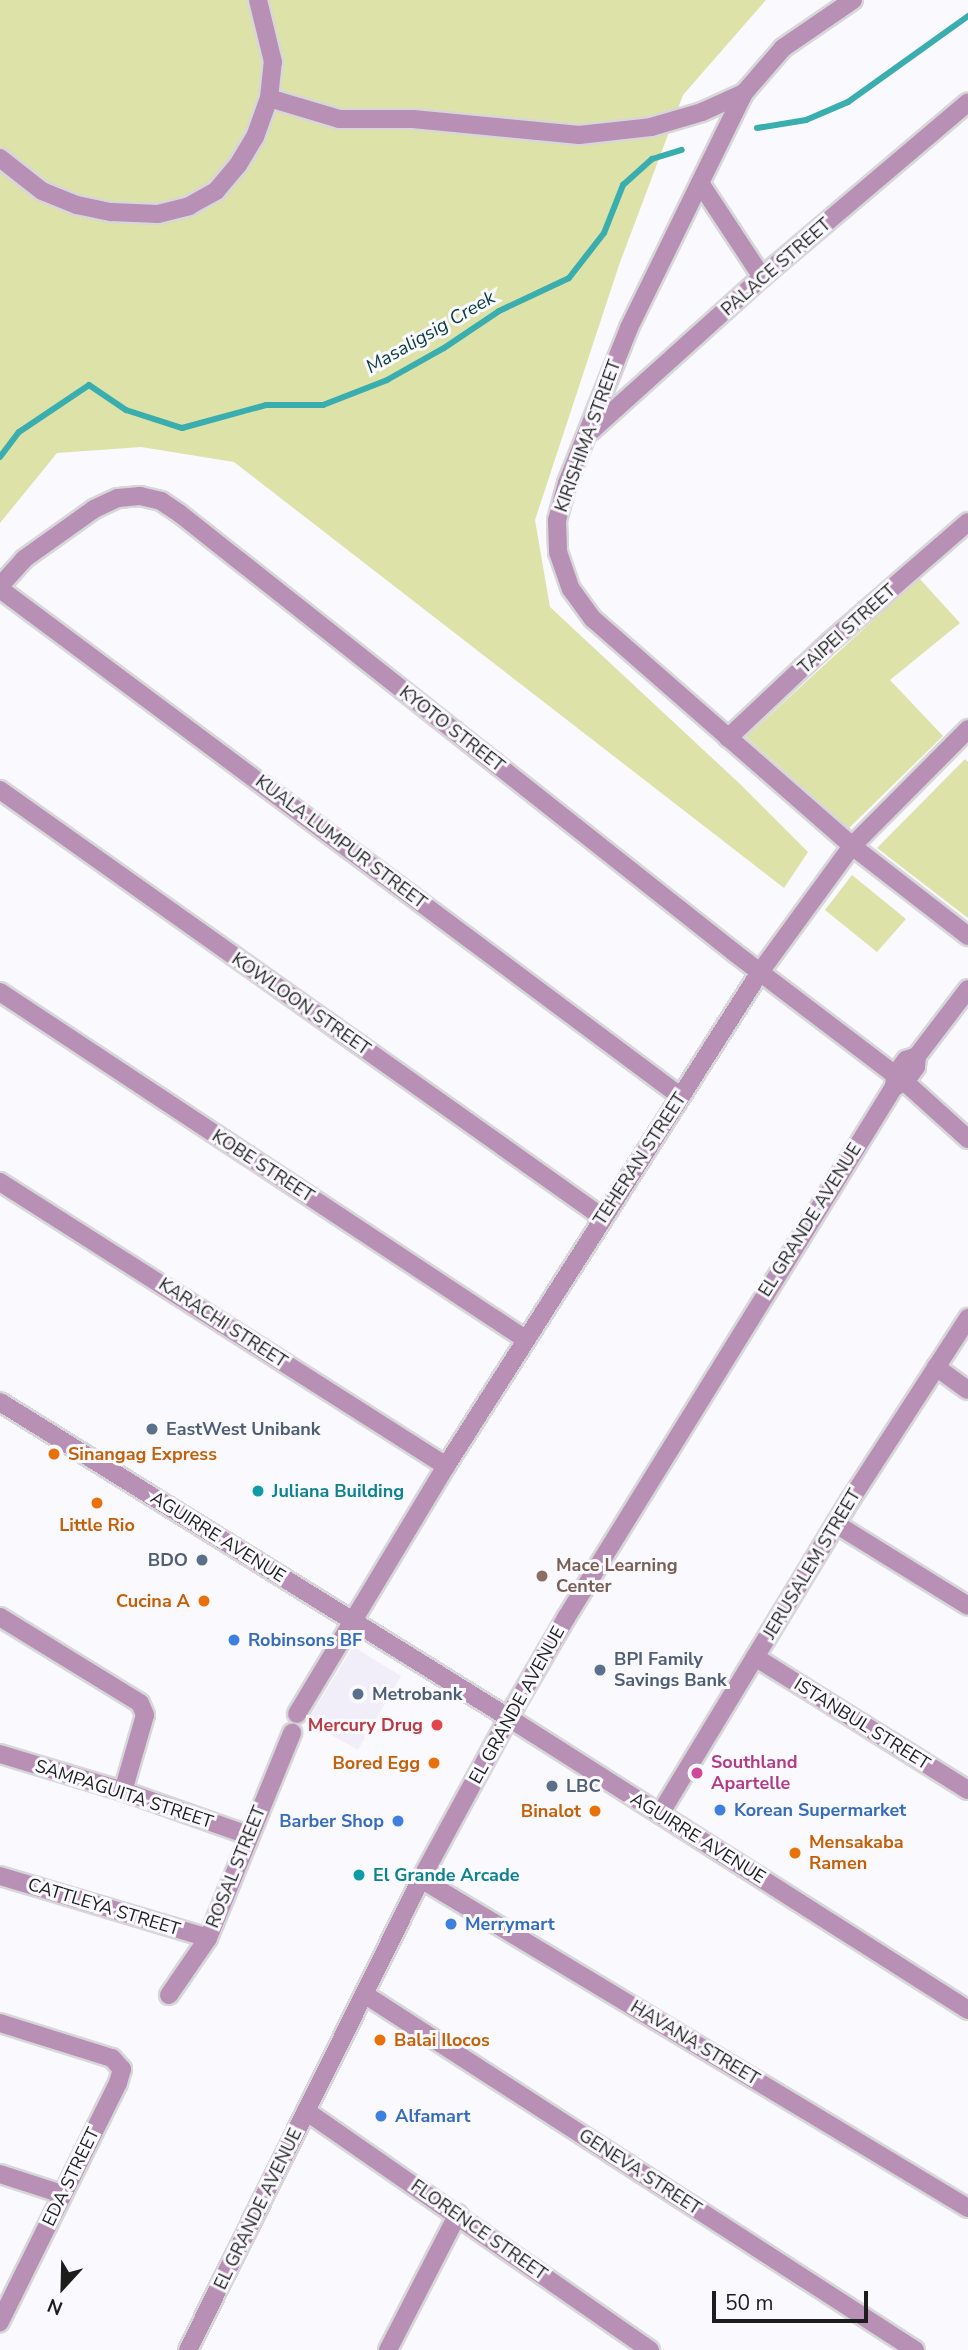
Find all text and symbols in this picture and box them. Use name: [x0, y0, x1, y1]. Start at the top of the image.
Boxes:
street label: PALACE STREET: [717, 214, 835, 320]
water label: Masaligsig Creek: [362, 287, 500, 379]
street label: KIRISHIMA STREET: [550, 357, 626, 515]
street label: TAIPEI STREET: [794, 580, 900, 678]
street label: KYOTO STREET: [395, 681, 509, 777]
street label: KUALA LUMPUR STREET: [251, 771, 431, 913]
street label: KOWLOON STREET: [228, 948, 374, 1060]
street label: TEHERAN STREET: [589, 1089, 691, 1229]
street label: KOBE STREET: [208, 1125, 318, 1207]
street label: EL GRANDE AVENUE: [754, 1139, 866, 1301]
street label: KARACHI STREET: [155, 1273, 291, 1373]
place label: EastWest Unibank: [166, 1418, 320, 1440]
marker: EastWest Unibank: [144, 1421, 160, 1437]
place label: Sinangag Express: [68, 1443, 217, 1465]
marker: Sinangag Express: [46, 1446, 62, 1462]
place label: Juliana Building: [272, 1480, 404, 1502]
marker: Juliana Building: [250, 1483, 266, 1499]
street label: JERUSALEM STREET: [759, 1485, 865, 1643]
street label: AGUIRRE AVENUE: [147, 1487, 289, 1587]
marker: Little Rio: [89, 1495, 105, 1511]
place label: Little Rio: [59, 1514, 135, 1536]
place label: BDO: [148, 1549, 188, 1571]
marker: BDO: [194, 1552, 210, 1568]
place label: Mace Learning Center: [556, 1555, 678, 1598]
marker: Mace Learning Center: [534, 1568, 550, 1584]
place label: Cucina A: [116, 1590, 190, 1612]
marker: Cucina A: [196, 1593, 212, 1609]
street label: EL GRANDE AVENUE: [465, 1623, 569, 1787]
place label: Robinsons BF: [248, 1629, 362, 1651]
marker: Robinsons BF: [226, 1632, 242, 1648]
place label: BPI Family Savings Bank: [614, 1649, 727, 1692]
marker: BPI Family Savings Bank: [592, 1662, 608, 1678]
street label: ISTANBUL STREET: [790, 1673, 934, 1775]
place label: Metrobank: [372, 1683, 462, 1705]
marker: Metrobank: [350, 1686, 366, 1702]
place label: Mercury Drug: [308, 1714, 423, 1736]
marker: Mercury Drug: [429, 1717, 445, 1733]
place label: Bored Egg: [332, 1752, 420, 1774]
place label: Southland Apartelle: [711, 1752, 798, 1795]
street label: SAMPAGUITA STREET: [32, 1755, 216, 1833]
marker: Bored Egg: [426, 1755, 442, 1771]
marker: Southland Apartelle: [689, 1765, 705, 1781]
place label: LBC: [566, 1775, 601, 1797]
marker: LBC: [544, 1778, 560, 1794]
street label: AGUIRRE AVENUE: [627, 1788, 769, 1888]
place label: Korean Supermarket: [734, 1799, 906, 1821]
place label: Binalot: [521, 1800, 581, 1822]
marker: Korean Supermarket: [712, 1802, 728, 1818]
street label: ROSAL STREET: [202, 1803, 270, 1931]
marker: Binalot: [587, 1803, 603, 1819]
place label: Barber Shop: [279, 1810, 384, 1832]
marker: Barber Shop: [390, 1813, 406, 1829]
place label: Mensakaba Ramen: [809, 1832, 904, 1874]
marker: Mensakaba Ramen: [787, 1845, 803, 1861]
place label: El Grande Arcade: [373, 1864, 520, 1886]
marker: El Grande Arcade: [351, 1867, 367, 1883]
street label: CATTLEYA STREET: [25, 1874, 183, 1940]
place label: Merrymart: [465, 1913, 555, 1935]
marker: Merrymart: [443, 1916, 459, 1932]
street label: HAVANA STREET: [627, 1996, 763, 2090]
place label: Balai Ilocos: [394, 2029, 490, 2051]
marker: Balai Ilocos: [372, 2032, 388, 2048]
place label: Alfamart: [395, 2105, 470, 2127]
marker: Alfamart: [373, 2108, 389, 2124]
street label: EDA STREET: [38, 2124, 104, 2230]
street label: GENEVA STREET: [575, 2124, 705, 2220]
street label: EL GRANDE AVENUE: [210, 2125, 306, 2293]
street label: FLORENCE STREET: [407, 2175, 551, 2285]
north arrow: [28, 2252, 98, 2322]
scale bar: [716, 2276, 872, 2320]
text: 50 m: [725, 2289, 774, 2317]
text: N: [44, 2292, 67, 2321]

